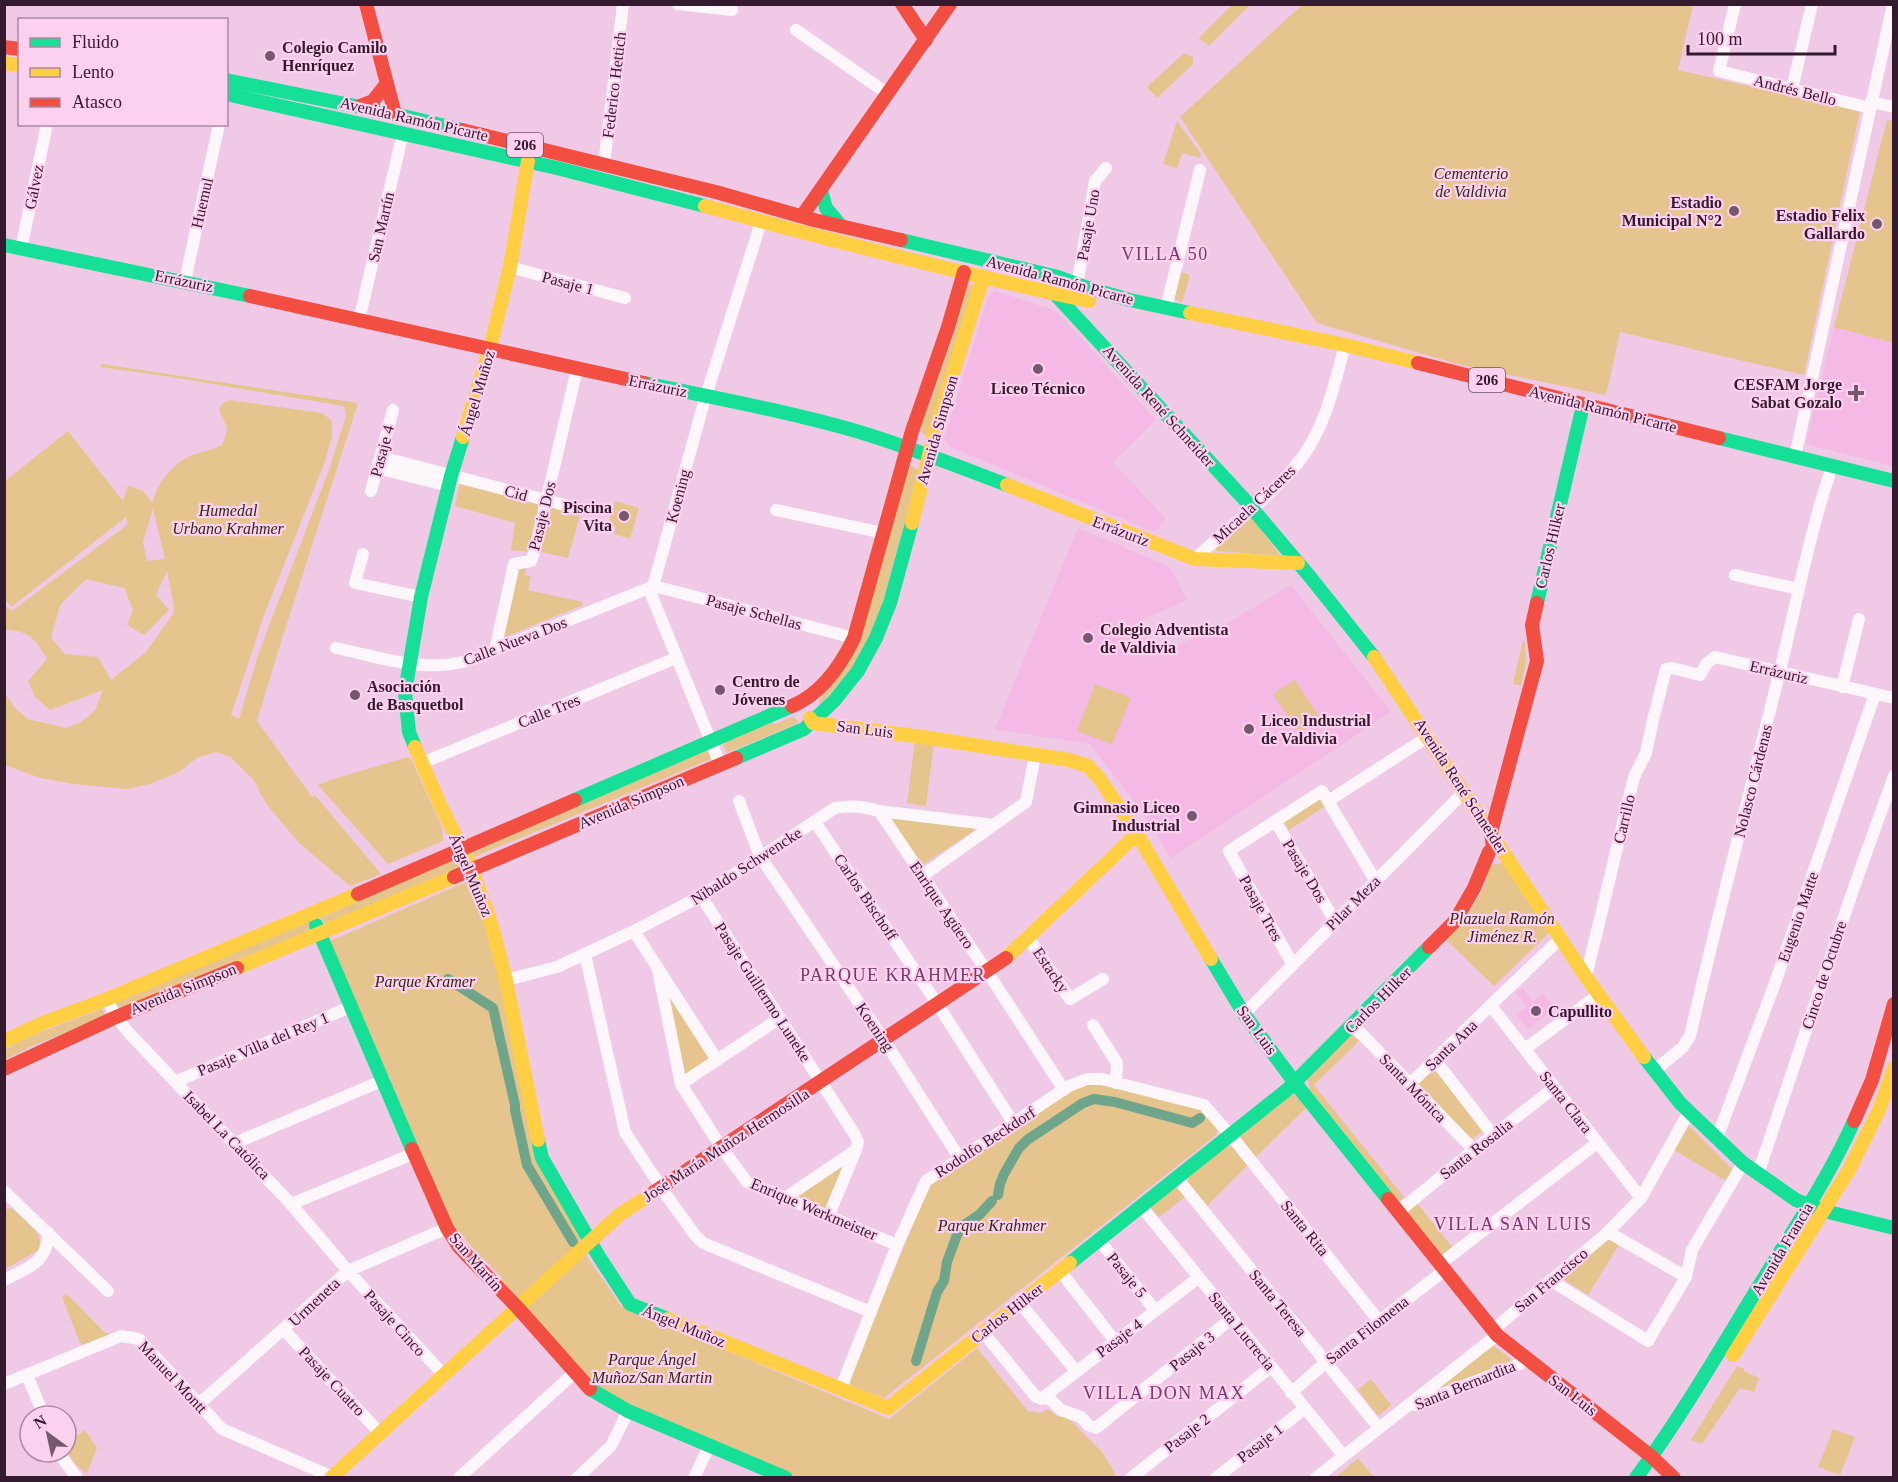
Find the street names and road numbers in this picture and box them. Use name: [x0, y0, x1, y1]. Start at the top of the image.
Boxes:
street label: Federico Hettich: [599, 31, 629, 139]
street label: Andrés Bello: [1752, 71, 1838, 109]
street label: Avenida Ramón Picarte: [338, 94, 490, 144]
road number: 206: [507, 133, 543, 157]
street label: Gálvez: [21, 163, 47, 211]
street label: Huemul: [188, 175, 216, 230]
street label: Pasaje Uno: [1073, 188, 1104, 262]
street label: San Martín: [365, 190, 397, 264]
street label: Avenida Ramón Picarte: [985, 252, 1135, 308]
street label: Errázuriz: [153, 266, 215, 296]
street label: Pasaje 1: [540, 268, 596, 299]
street label: Avenida René Schneider: [1100, 342, 1219, 471]
street label: Ángel Muñoz: [455, 348, 499, 438]
road number: 206: [1469, 368, 1505, 392]
street label: Errázuriz: [627, 371, 689, 401]
street label: Avenida Simpson: [913, 373, 962, 487]
street label: Avenida Ramón Picarte: [1527, 382, 1679, 436]
street label: Pasaje 4: [367, 423, 398, 479]
street label: Micaela Cáceres: [1209, 462, 1299, 546]
street label: Koening: [663, 467, 694, 525]
street label: Pasaje Dos: [525, 480, 560, 553]
street label: Cid: [503, 482, 529, 504]
street label: Carlos Hilker: [1532, 501, 1568, 590]
street label: Errázuriz: [1090, 512, 1152, 550]
street label: Pasaje Schellas: [704, 591, 804, 634]
street label: Calle Nueva Dos: [461, 613, 569, 669]
street label: Errázuriz: [1748, 657, 1810, 687]
street label: Calle Tres: [516, 691, 582, 731]
street label: Avenida René Schneider: [1411, 715, 1511, 857]
street label: San Luis: [836, 717, 894, 741]
street label: Nolasco Cárdenas: [1731, 723, 1775, 839]
street label: Avenida Simpson: [576, 772, 687, 833]
street label: Carrillo: [1610, 793, 1638, 845]
street label: Nibaldo Schwencke: [688, 824, 804, 908]
street label: Ángel Muñoz: [445, 831, 497, 919]
street label: Pasaje Dos: [1279, 836, 1330, 906]
street label: Carlos Bischoff: [831, 851, 902, 944]
street label: Enrique Agüero: [906, 858, 977, 952]
street label: Eugenio Matte: [1775, 869, 1822, 965]
street label: Pasaje Tres: [1235, 872, 1286, 944]
street label: Pilar Meza: [1322, 872, 1384, 934]
street label: Pasaje Guillermo Luneke: [711, 919, 814, 1065]
street label: Cinco de Octubre: [1798, 919, 1850, 1031]
street label: Estacky: [1029, 944, 1072, 996]
street label: Avenida Simpson: [127, 960, 239, 1019]
street label: Carlos Hilker: [1341, 963, 1415, 1037]
street label: Koening: [852, 999, 897, 1055]
street label: San Luis: [1234, 1002, 1280, 1058]
street label: Pasaje Villa del Rey 1: [195, 1009, 332, 1080]
street label: Santa Ana: [1422, 1016, 1480, 1074]
street label: Santa Mónica: [1376, 1050, 1450, 1126]
street label: Santa Clara: [1536, 1068, 1596, 1136]
street label: José María Muñoz Hermosilla: [640, 1085, 812, 1205]
street label: Isabel La Católica: [180, 1087, 274, 1183]
street label: Rodolfo Beckdorf: [932, 1103, 1039, 1181]
street label: Santa Rosalia: [1436, 1115, 1516, 1183]
street label: Enrique Werkmeister: [748, 1175, 880, 1245]
street label: Santa Rita: [1278, 1197, 1332, 1259]
street label: Avenida Francia: [1748, 1200, 1816, 1298]
street label: San Martín: [446, 1229, 506, 1295]
street label: San Francisco: [1511, 1244, 1591, 1316]
street label: Pasaje 5: [1103, 1249, 1150, 1302]
street label: Santa Teresa: [1246, 1266, 1310, 1340]
street label: Urmeneta: [285, 1274, 343, 1330]
street label: Carlos Hilker: [968, 1279, 1047, 1346]
street label: Pasaje Cinco: [360, 1286, 429, 1360]
street label: Santa Lucrecia: [1205, 1289, 1279, 1373]
street label: Santa Filomena: [1322, 1293, 1412, 1367]
street label: Ángel Muñoz: [639, 1301, 729, 1351]
street label: Pasaje 4: [1093, 1315, 1146, 1361]
street label: Pasaje 3: [1166, 1328, 1219, 1375]
street label: Manuel Montt: [135, 1338, 211, 1417]
street label: Pasaje Cuatro: [295, 1343, 368, 1420]
street label: Santa Bernardita: [1412, 1357, 1518, 1413]
street label: San Luis: [1546, 1371, 1600, 1419]
street label: Pasaje 2: [1161, 1410, 1214, 1457]
street label: Pasaje 1: [1234, 1420, 1287, 1467]

